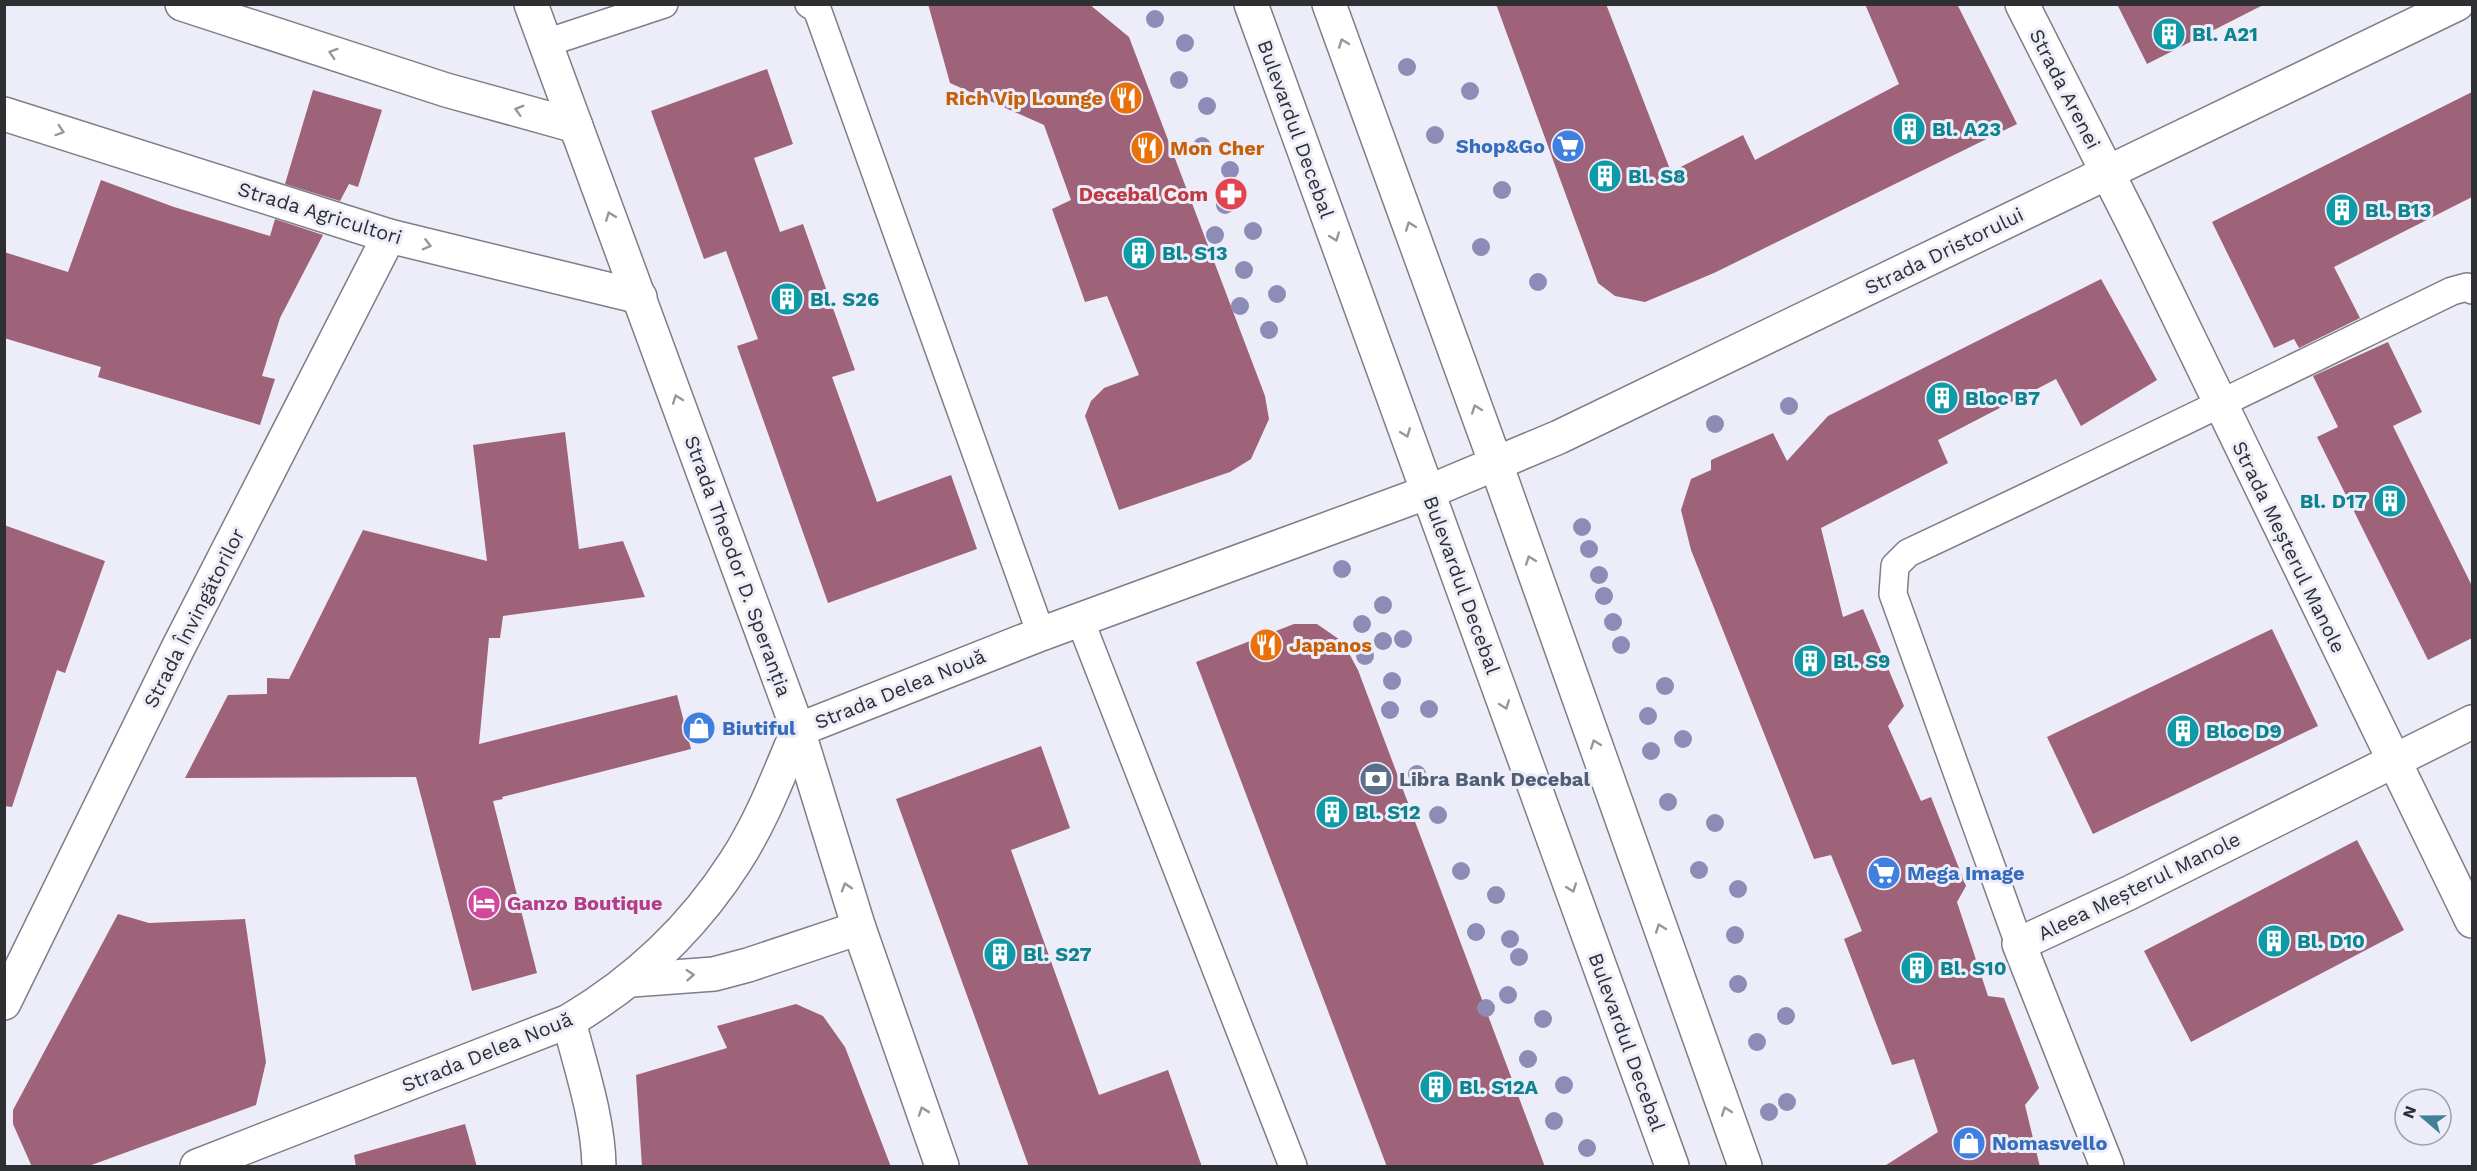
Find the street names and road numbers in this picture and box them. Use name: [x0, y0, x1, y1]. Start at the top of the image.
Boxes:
street label: Strada Arenei: [2024, 25, 2106, 153]
street label: Bulevardul Decebal: [1253, 37, 1339, 221]
street label: Strada Agricultori: [235, 177, 405, 249]
street label: Strada Dristorului: [1861, 202, 2027, 300]
street label: Strada Theodor D. Speranția: [680, 432, 796, 700]
street label: Strada Meșterul Manole: [2227, 437, 2351, 657]
street label: Bulevardul Decebal: [1419, 493, 1505, 677]
street label: Strada Învingătorilor: [138, 524, 250, 712]
street label: Strada Delea Nouă: [811, 644, 989, 734]
street label: Aleea Meșterul Manole: [2034, 827, 2244, 945]
street label: Bulevardul Decebal: [1584, 950, 1670, 1134]
street label: Strada Delea Nouă: [398, 1007, 576, 1097]

